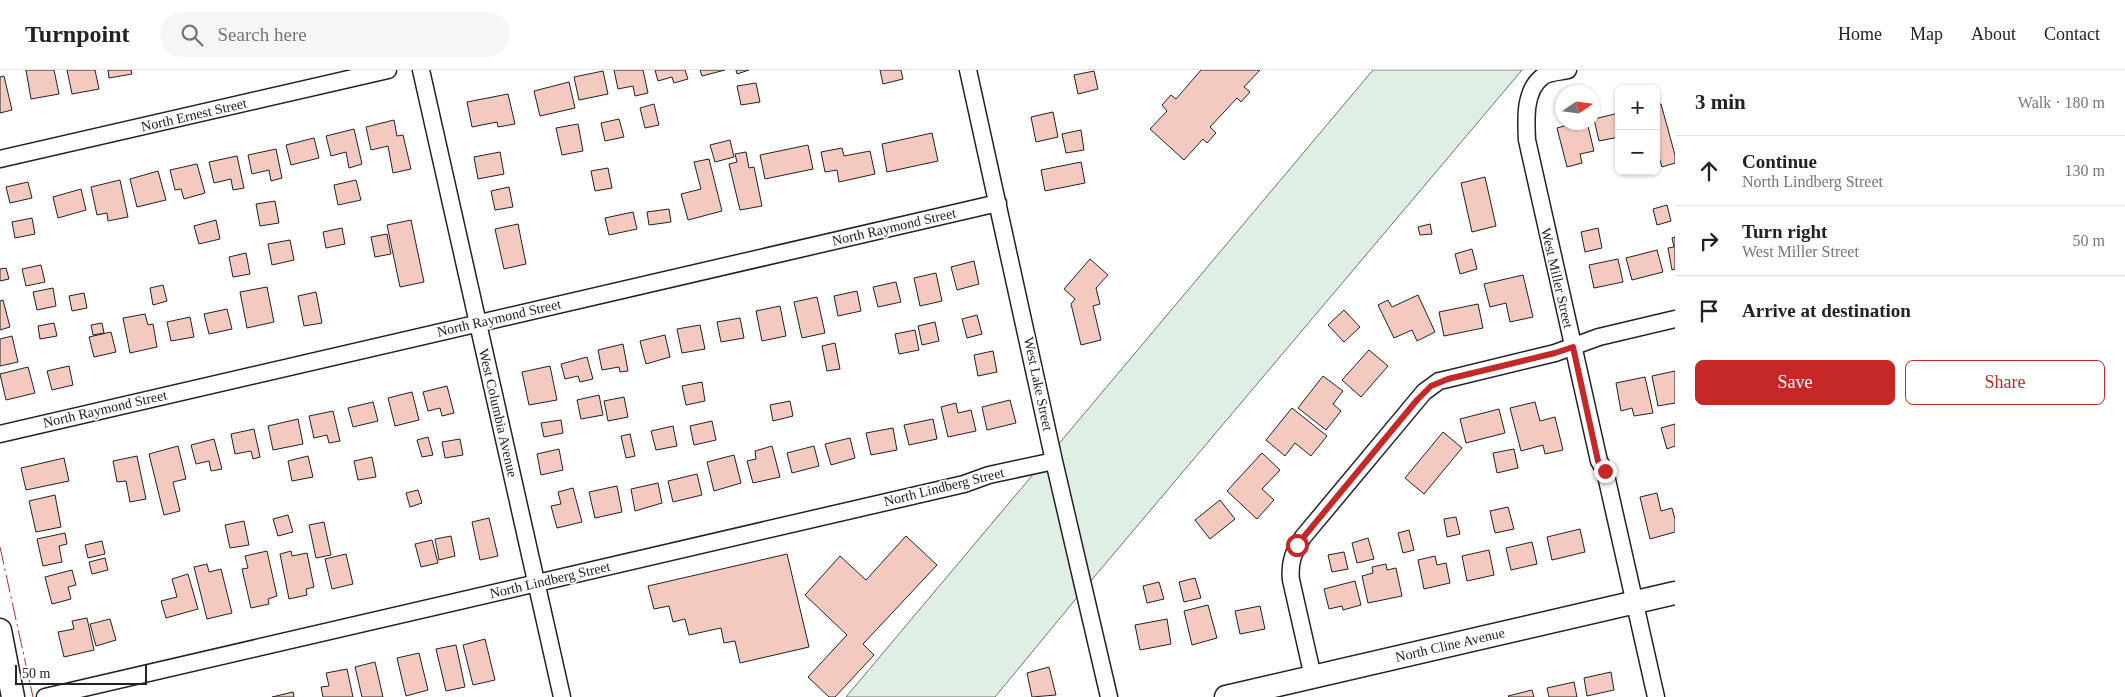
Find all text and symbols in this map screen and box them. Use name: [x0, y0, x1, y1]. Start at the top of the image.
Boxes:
search box: [160, 12, 510, 57]
text: Turnpoint: [25, 21, 130, 47]
icon: search: [178, 21, 206, 49]
text: Search here: [218, 24, 307, 45]
text: Home: [1838, 24, 1882, 44]
text: Map: [1910, 24, 1943, 44]
text: About: [1971, 24, 2016, 44]
text: Contact: [2044, 24, 2100, 44]
north arrow: [1555, 85, 1600, 130]
map controls: [1615, 85, 1660, 175]
button: +: [1615, 85, 1660, 130]
text: 3 min: [1695, 90, 1746, 114]
text: Walk · 180 m: [2018, 94, 2105, 111]
street label: North Ernest Street: [140, 96, 248, 134]
button: −: [1615, 130, 1660, 175]
text: Continue: [1742, 151, 1817, 172]
icon: ahead: [1695, 157, 1723, 185]
text: 130 m: [2065, 162, 2105, 179]
text: North Lindberg Street: [1742, 173, 1883, 190]
street label: North Raymond Street: [831, 205, 958, 249]
text: Turn right: [1742, 221, 1827, 242]
street label: West Miller Street: [1538, 226, 1576, 330]
icon: right: [1695, 227, 1723, 255]
text: 50 m: [2073, 232, 2105, 249]
text: West Miller Street: [1742, 243, 1859, 260]
street label: North Raymond Street: [436, 296, 563, 340]
icon: arrive: [1695, 297, 1723, 325]
text: Arrive at destination: [1742, 300, 1911, 321]
street label: West Lake Street: [1021, 336, 1055, 432]
street label: West Columbia Avenue: [476, 347, 520, 479]
button: Save: [1695, 360, 1895, 405]
button: Share: [1905, 360, 2105, 405]
street label: North Raymond Street: [42, 387, 169, 431]
route end: [1594, 460, 1617, 483]
street label: North Lindberg Street: [882, 465, 1006, 509]
route start: [1286, 534, 1309, 557]
street label: North Lindberg Street: [488, 559, 612, 601]
street label: North Cline Avenue: [1394, 625, 1506, 665]
scale bar: [15, 662, 148, 685]
text: 50 m: [22, 666, 50, 681]

